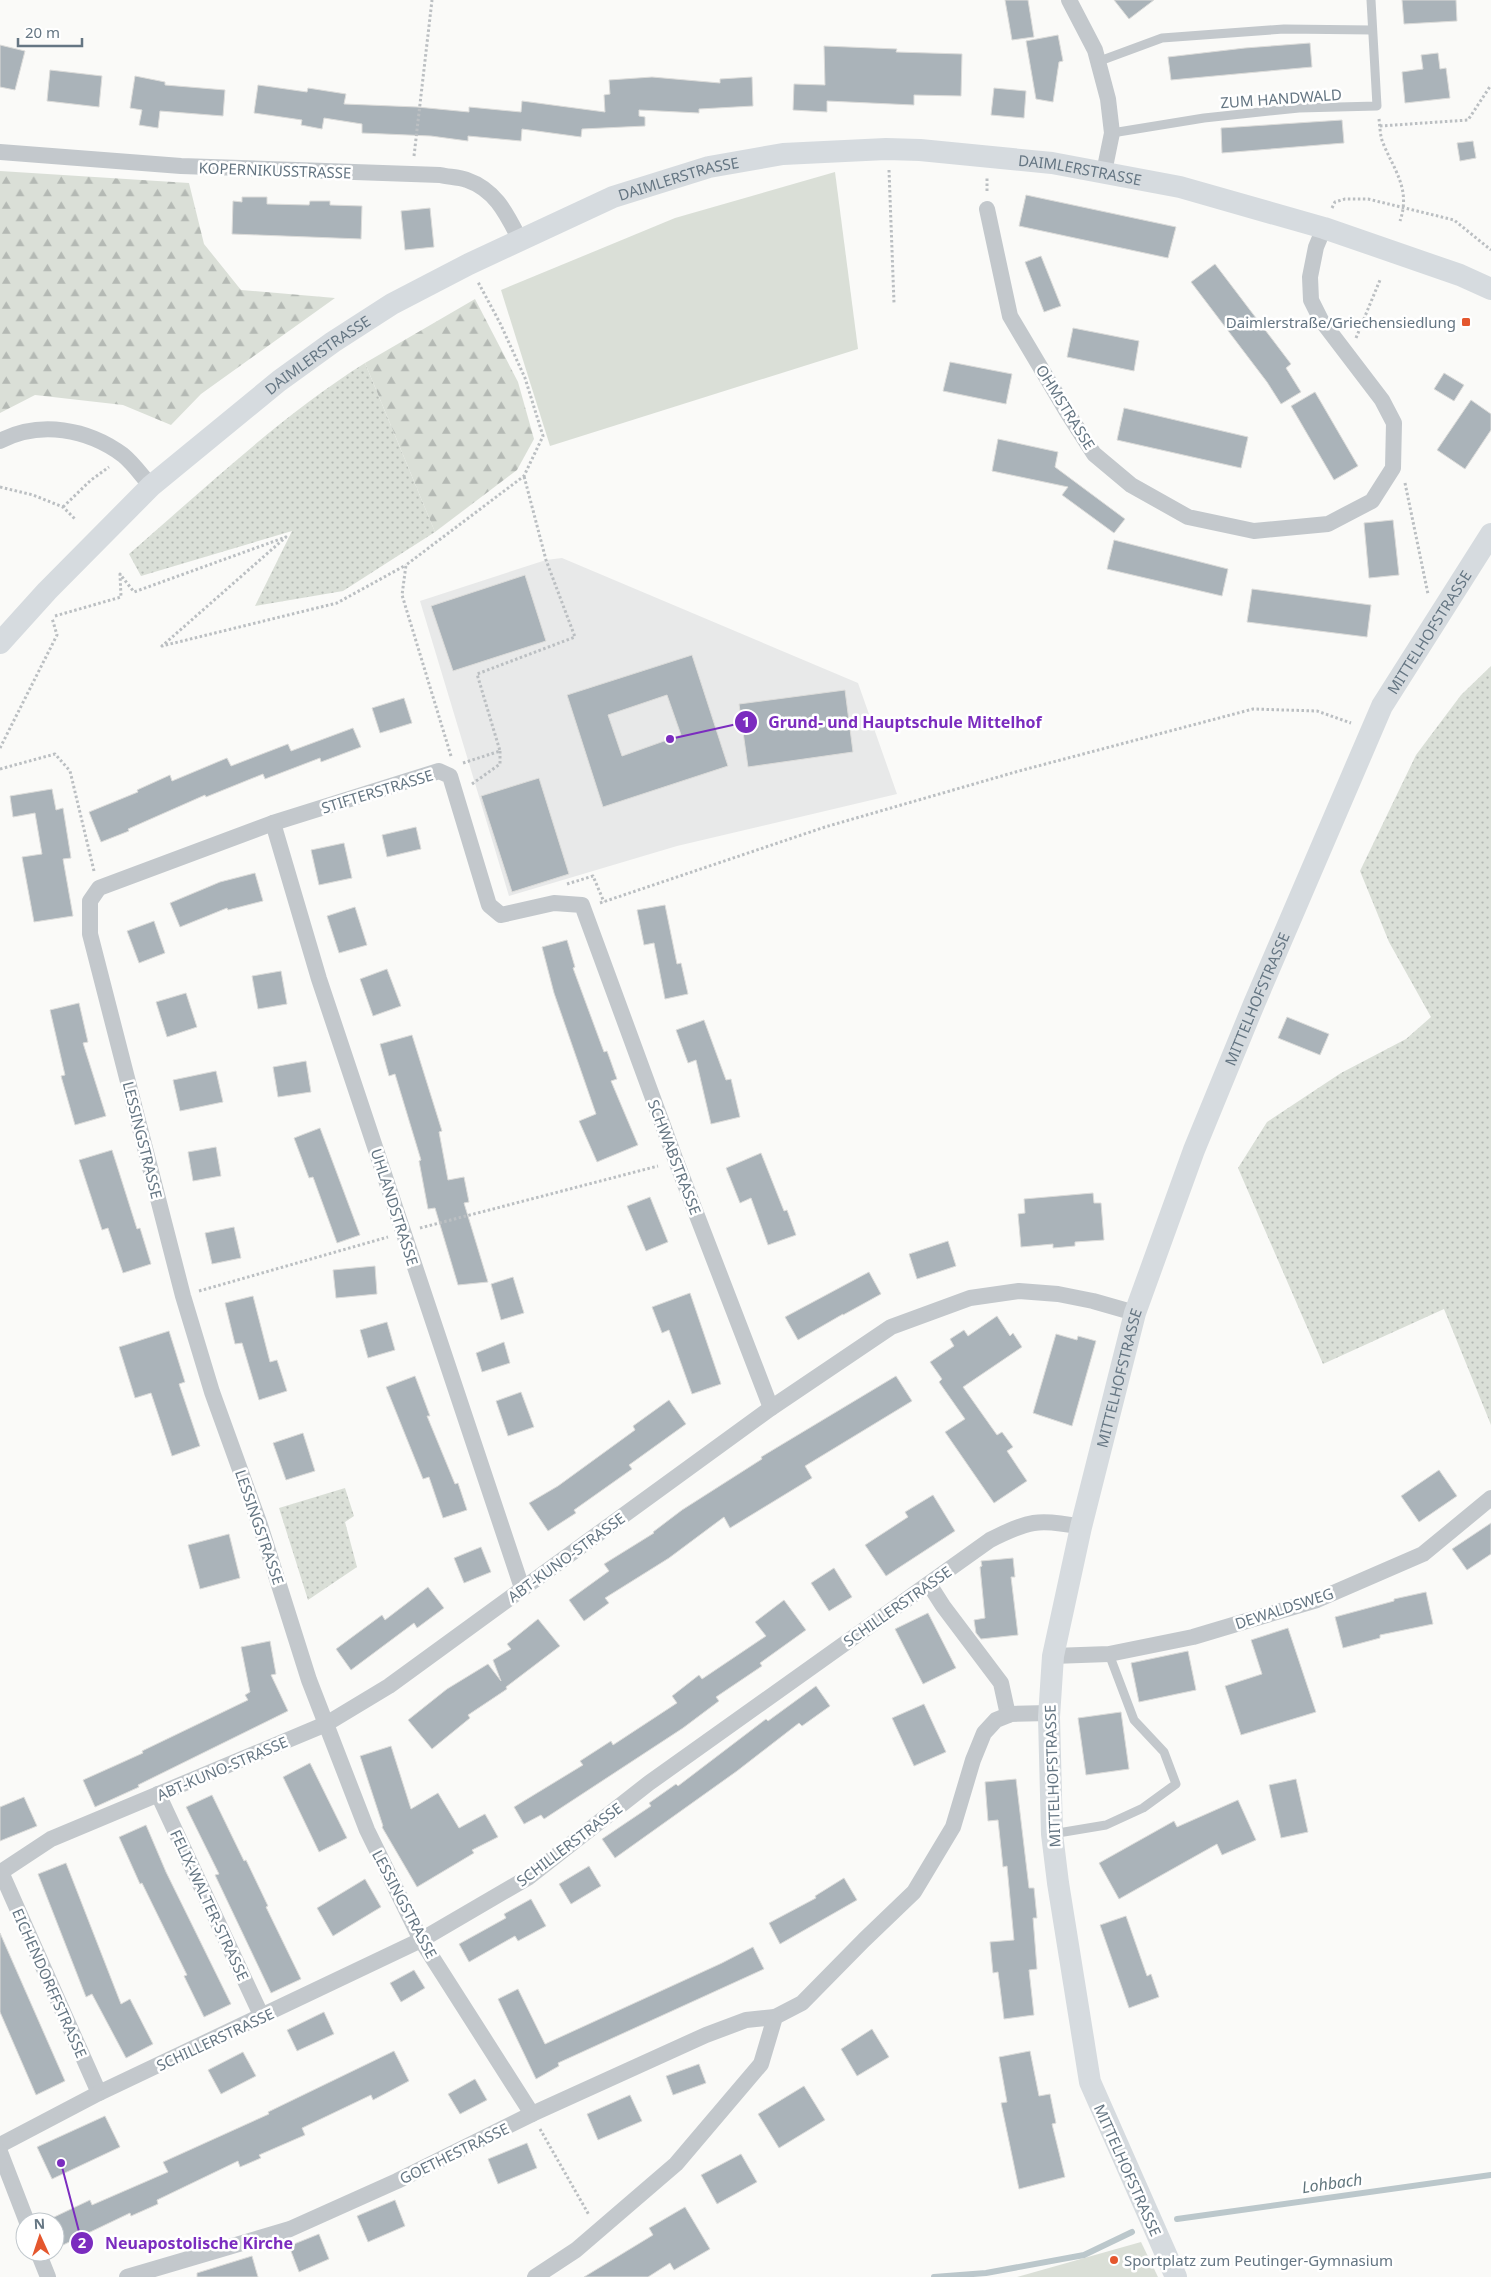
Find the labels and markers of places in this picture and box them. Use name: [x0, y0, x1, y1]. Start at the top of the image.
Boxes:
place label: Daimlerstraße/Griechensiedlung: [1226, 312, 1456, 332]
marker: Daimlerstraße/Griechensiedlung: [1460, 316, 1472, 328]
callout: Grund- und Hauptschule Mittelhof: [734, 707, 1052, 738]
callout: Neuapostolische Kirche: [70, 2227, 303, 2258]
place label: Sportplatz zum Peutinger-Gymnasium: [1124, 2250, 1393, 2270]
marker: Sportplatz zum Peutinger-Gymnasium: [1108, 2254, 1120, 2266]

